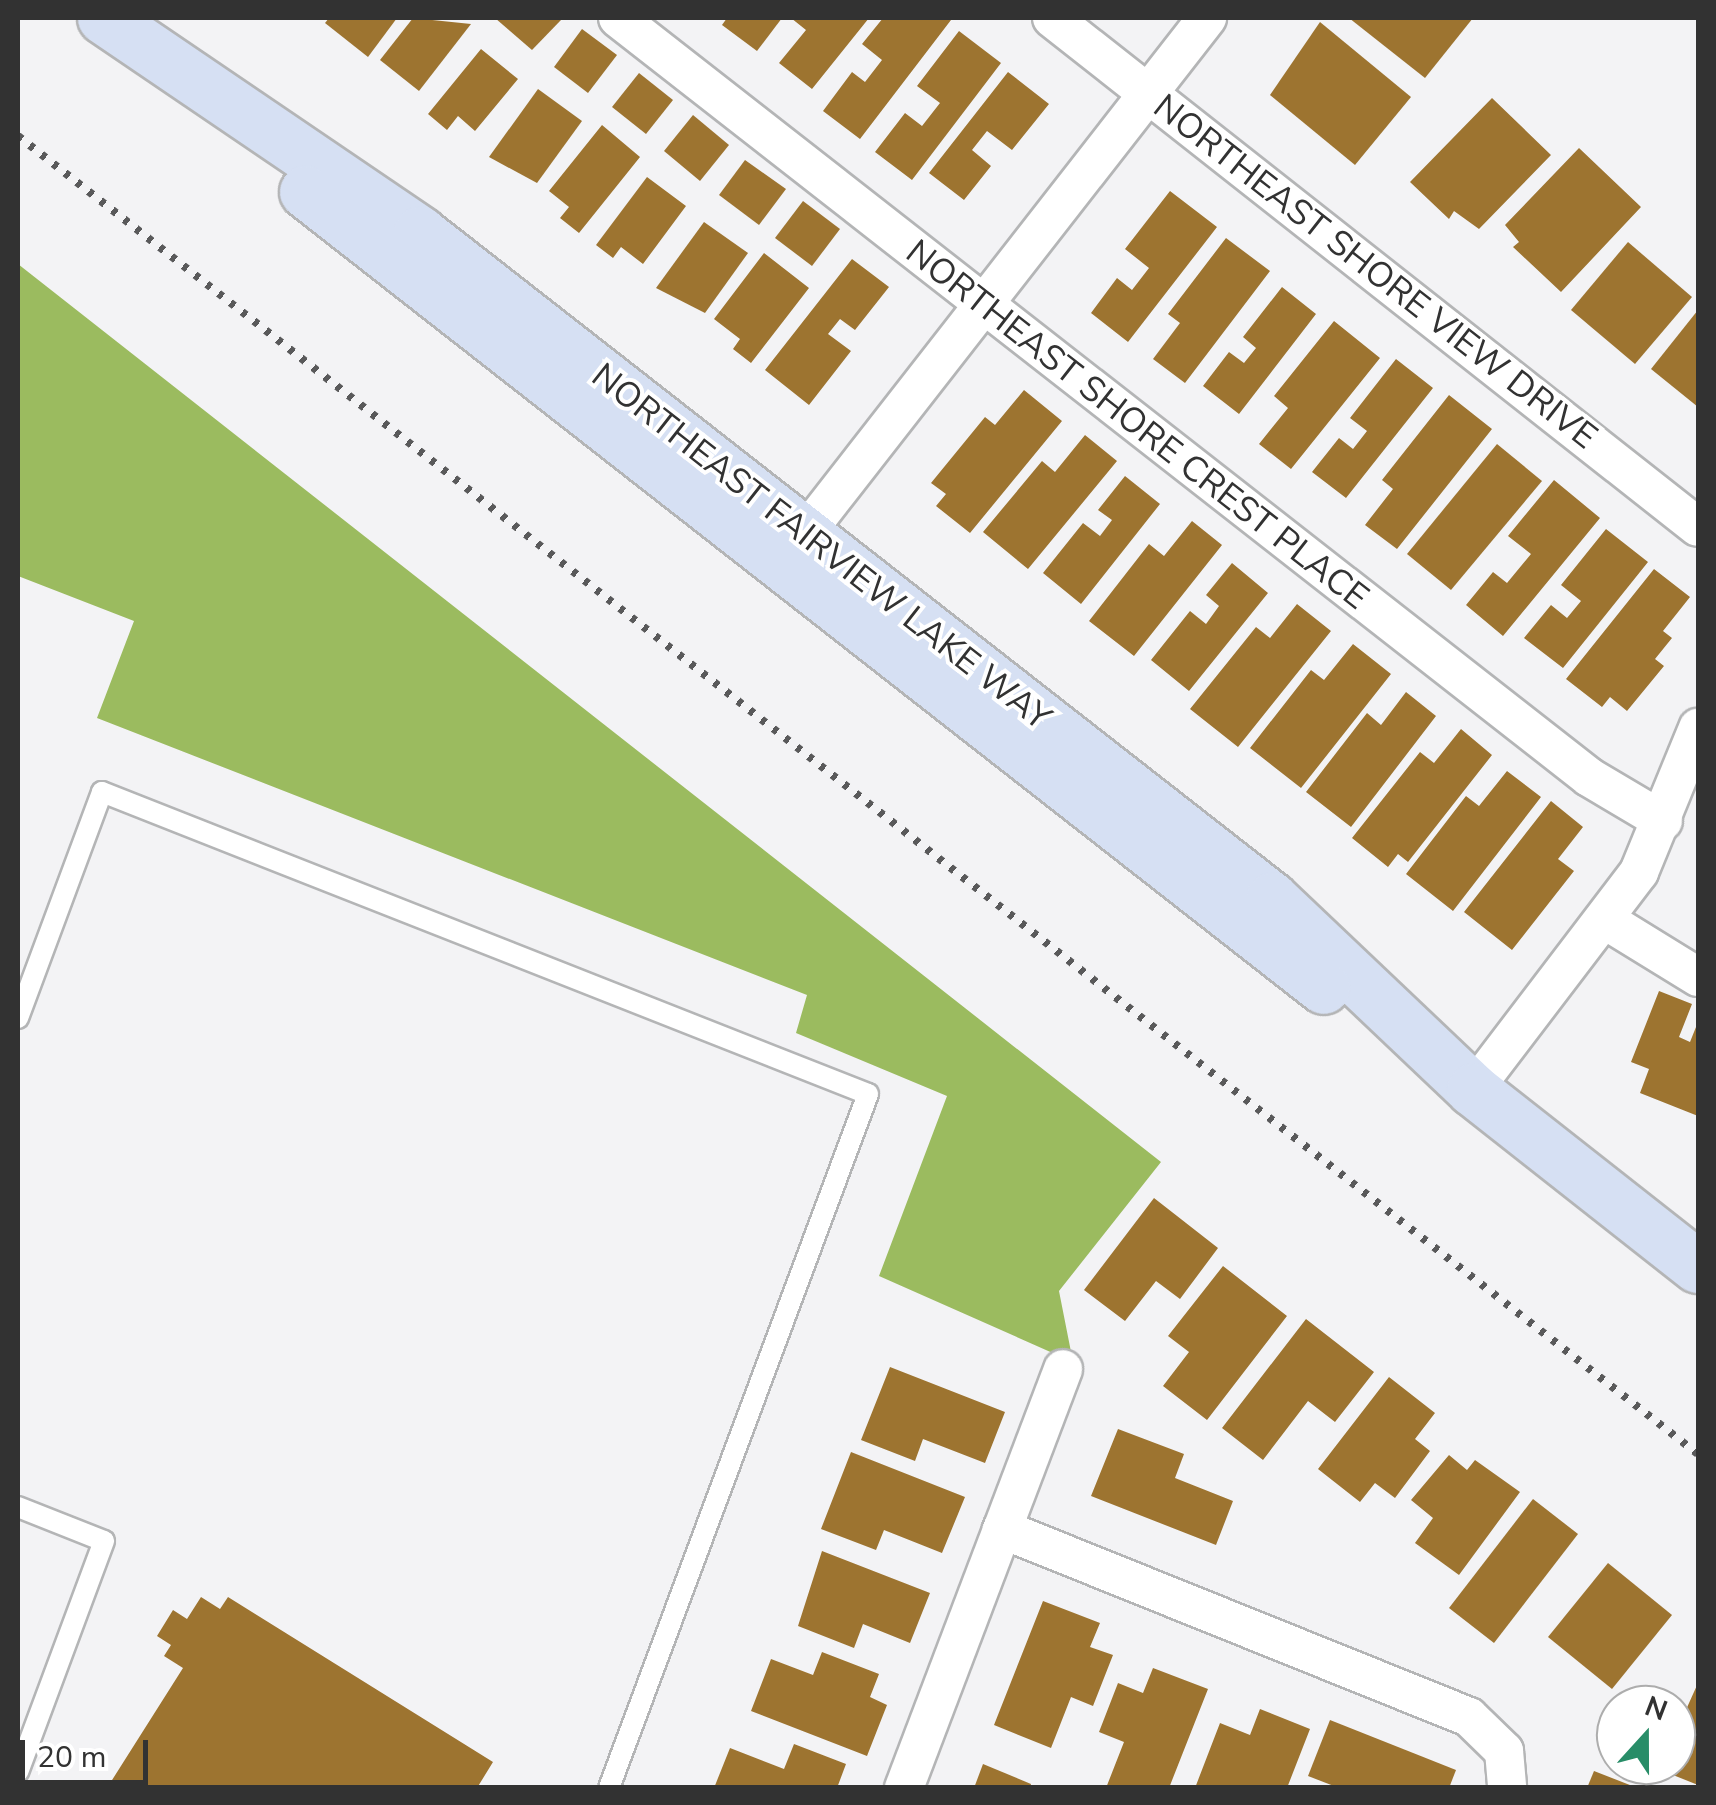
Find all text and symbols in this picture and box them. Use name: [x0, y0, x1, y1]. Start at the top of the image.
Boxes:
street label: NORTHEAST SHORE VIEW DRIVE: [1145, 86, 1605, 458]
street label: NORTHEAST SHORE CREST PLACE: [898, 231, 1376, 619]
street label: NORTHEAST FAIRVIEW LAKE WAY: [583, 355, 1059, 739]
north arrow: [1596, 1685, 1696, 1785]
text: N: [1639, 1687, 1673, 1730]
scale bar: [25, 1720, 152, 1782]
text: 20 m: [37, 1737, 106, 1778]

